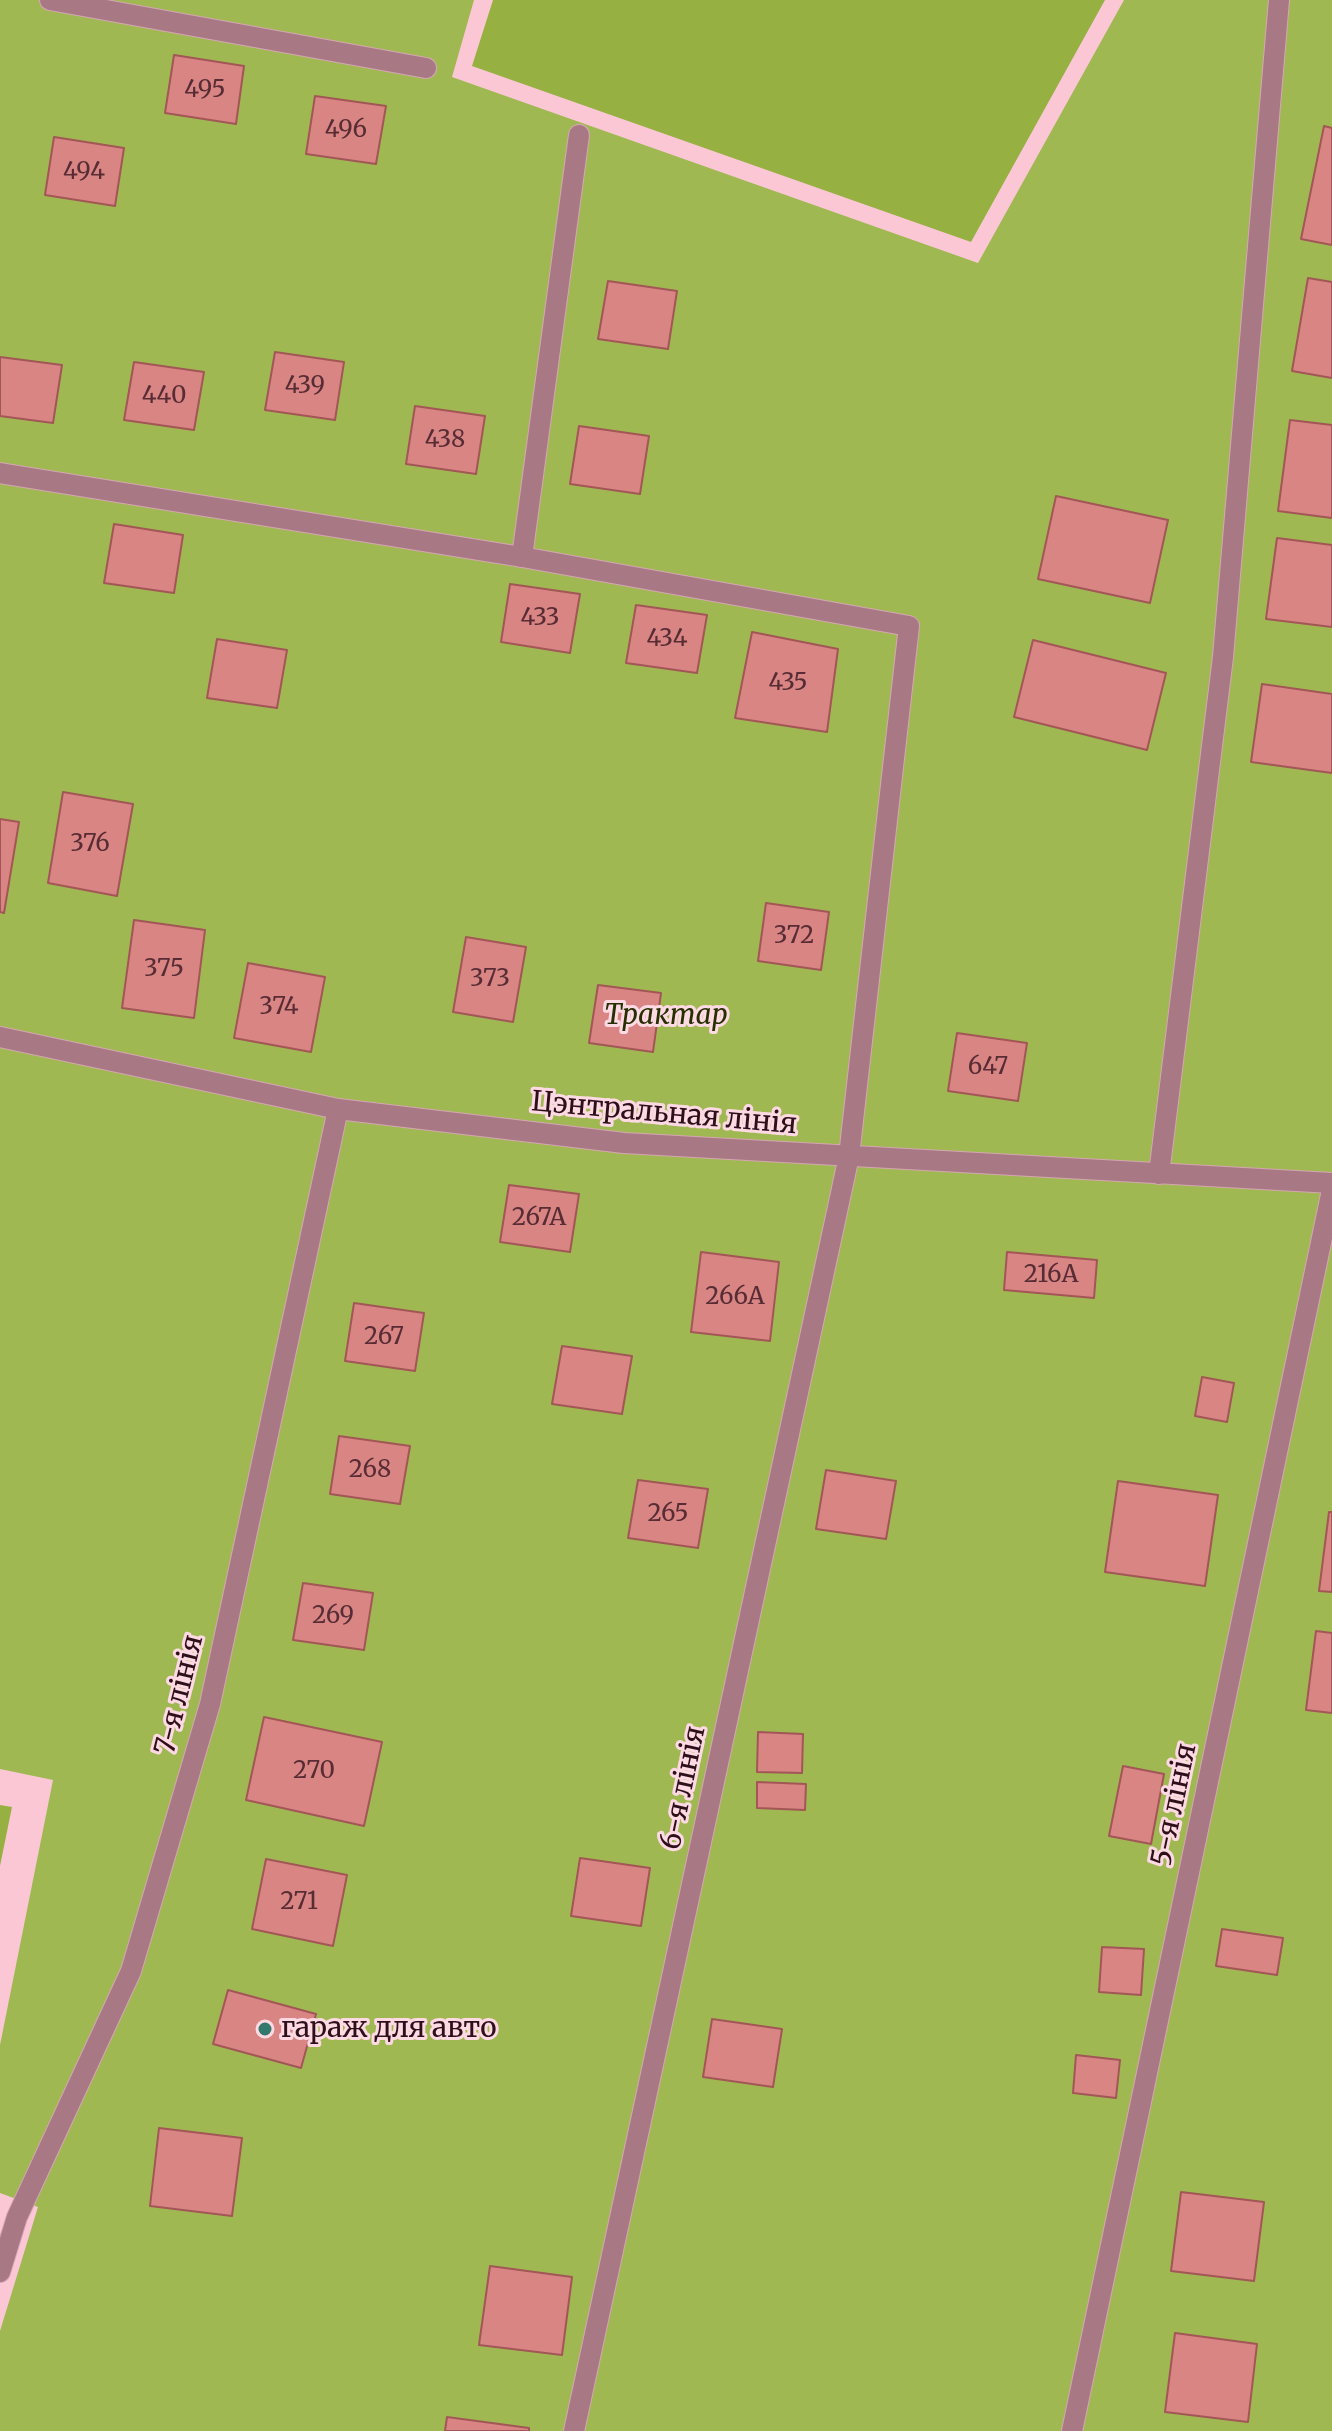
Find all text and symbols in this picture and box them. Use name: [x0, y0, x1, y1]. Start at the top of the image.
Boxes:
house number: 495: [184, 76, 226, 104]
house number: 496: [325, 116, 367, 144]
house number: 494: [63, 158, 105, 186]
house number: 439: [285, 372, 325, 400]
house number: 440: [142, 382, 186, 410]
house number: 438: [425, 426, 465, 454]
house number: 433: [520, 604, 560, 632]
house number: 434: [647, 625, 687, 653]
house number: 435: [768, 669, 808, 697]
house number: 376: [70, 830, 110, 858]
house number: 372: [774, 922, 814, 950]
house number: 375: [144, 955, 184, 983]
house number: 373: [470, 965, 510, 993]
house number: 374: [259, 993, 299, 1021]
park label: Трактар: [604, 999, 728, 1033]
house number: 647: [968, 1053, 1008, 1081]
street label: Цэнтральная лінія: [530, 1086, 798, 1142]
house number: 267А: [512, 1204, 566, 1232]
house number: 216А: [1024, 1261, 1078, 1289]
house number: 266А: [705, 1283, 765, 1311]
house number: 267: [364, 1323, 404, 1351]
house number: 268: [349, 1456, 391, 1484]
house number: 265: [647, 1500, 689, 1528]
house number: 269: [312, 1602, 354, 1630]
street label: 7-я лінія: [149, 1632, 211, 1758]
street label: 6-я лінія: [655, 1723, 713, 1853]
street label: 5-я лінія: [1146, 1741, 1204, 1869]
house number: 270: [293, 1757, 335, 1785]
house number: 271: [280, 1888, 318, 1916]
place label: гараж для авто: [281, 2012, 496, 2046]
marker: гараж для авто: [256, 2020, 274, 2038]

